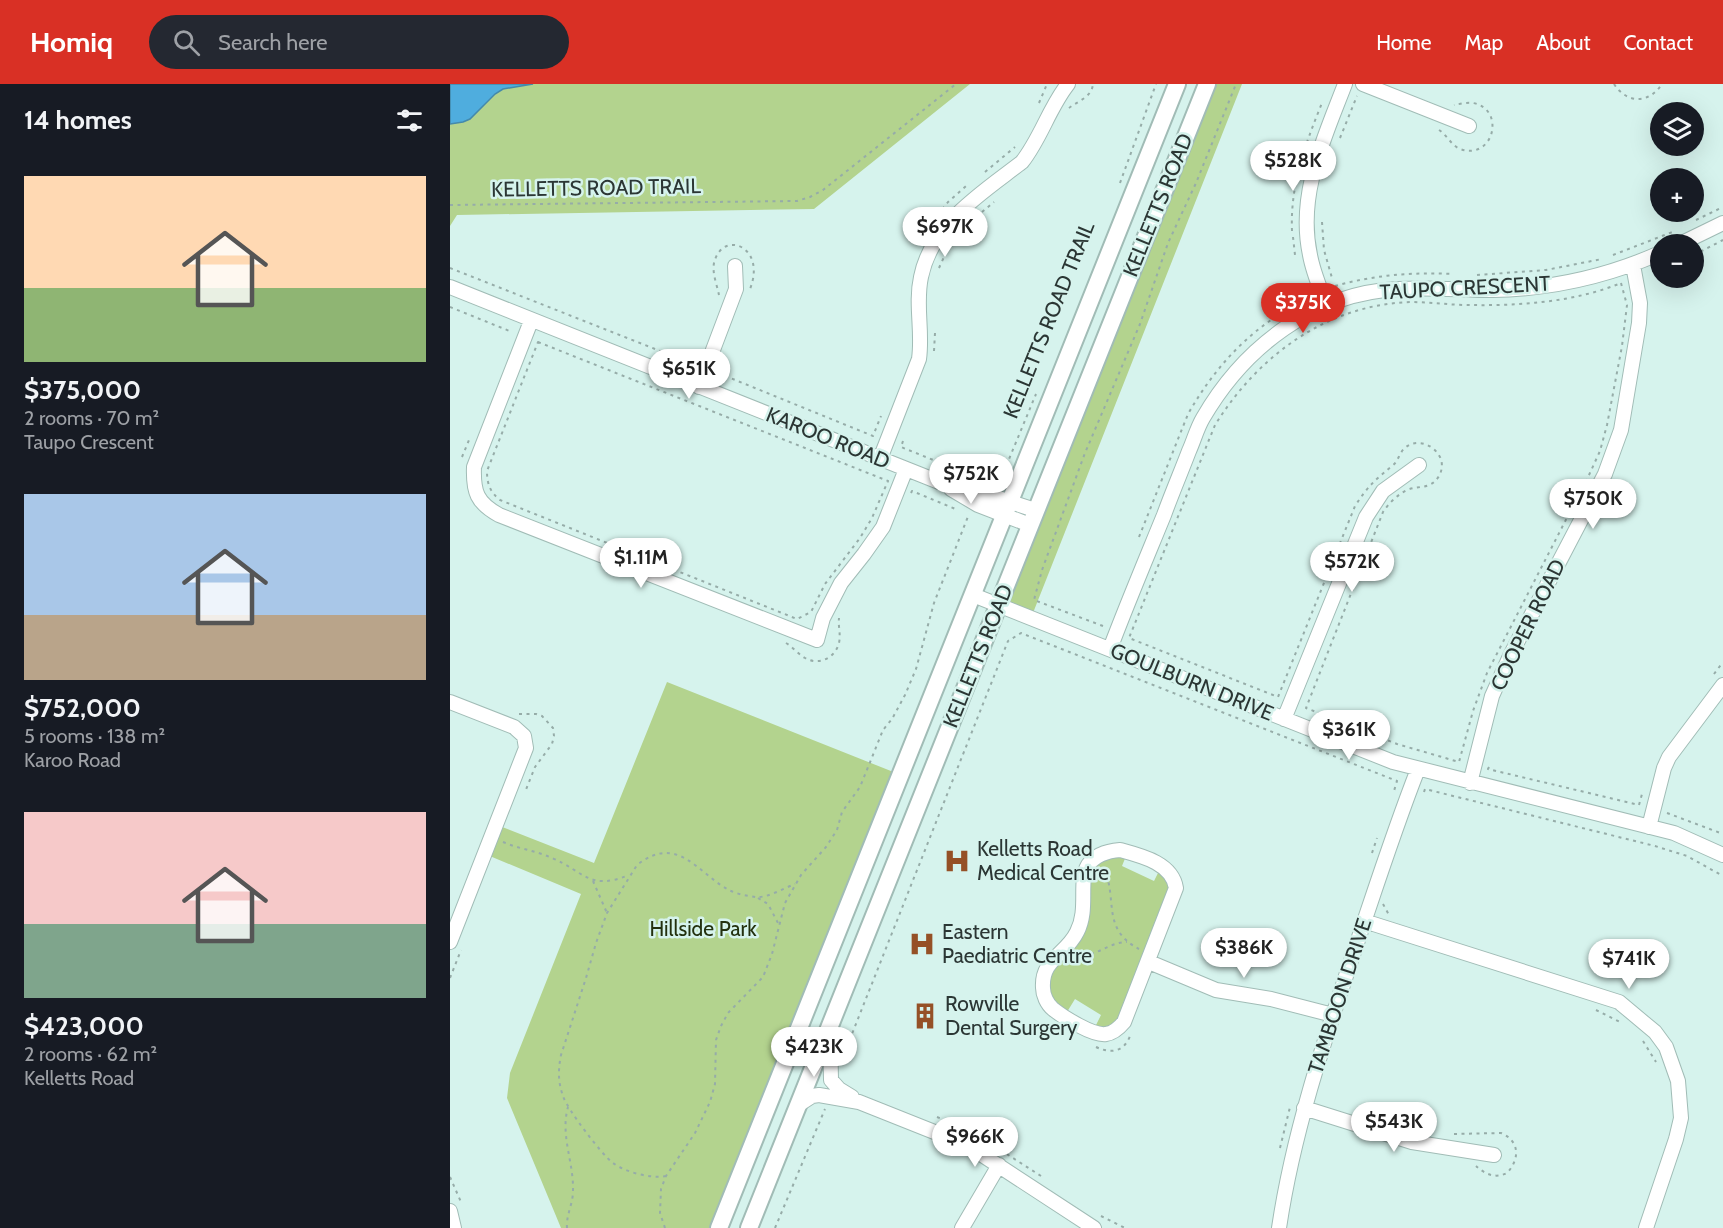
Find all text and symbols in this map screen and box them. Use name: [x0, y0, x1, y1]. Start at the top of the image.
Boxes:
search box: [149, 15, 569, 69]
text: Homiq: [30, 25, 113, 59]
icon: search: [170, 26, 203, 59]
text: Search here: [218, 29, 327, 56]
text: Home: [1376, 30, 1432, 55]
text: Map: [1465, 30, 1503, 55]
text: About: [1536, 30, 1590, 55]
text: Contact: [1623, 30, 1693, 55]
map controls: [1650, 102, 1704, 288]
button: layers: [1650, 102, 1704, 156]
text: 14 homes: [24, 104, 132, 136]
icon: filters: [393, 104, 426, 137]
street label: KELLETTS ROAD: [1117, 129, 1198, 280]
pin: $528K: [1251, 141, 1335, 192]
text: $528K: [1264, 148, 1322, 172]
button: +: [1650, 168, 1704, 222]
street label: KELLETTS ROAD TRAIL: [491, 173, 702, 202]
pin: $697K: [903, 207, 987, 258]
text: $697K: [917, 214, 973, 238]
icon: home: [171, 215, 279, 323]
street label: KELLETTS ROAD TRAIL: [998, 217, 1100, 422]
button: −: [1650, 234, 1704, 288]
street label: TAUPO CRESCENT: [1379, 271, 1551, 304]
pin: $375K: [1261, 283, 1345, 334]
text: $375K: [1275, 290, 1331, 314]
pin: $651K: [647, 349, 731, 400]
text: $651K: [662, 356, 716, 380]
text: $375,000: [24, 374, 141, 406]
street label: KAROO ROAD: [763, 401, 894, 474]
text: 2 rooms · 70 m²: [24, 406, 159, 430]
text: Taupo Crescent: [24, 430, 154, 454]
pin: $752K: [929, 454, 1013, 505]
text: $752K: [943, 461, 999, 485]
pin: $750K: [1551, 479, 1635, 530]
text: $750K: [1563, 486, 1623, 510]
icon: home: [171, 533, 279, 641]
pin: $1.11M: [592, 538, 690, 589]
pin: $572K: [1310, 542, 1394, 593]
text: $1.11M: [614, 545, 668, 569]
text: $572K: [1324, 549, 1380, 573]
street label: COOPER ROAD: [1485, 555, 1570, 694]
street label: KELLETTS ROAD: [937, 580, 1018, 731]
street label: GOULBURN DRIVE: [1107, 637, 1277, 726]
text: $752,000: [24, 692, 141, 724]
pin: $361K: [1307, 710, 1391, 761]
text: $361K: [1322, 717, 1376, 741]
text: 5 rooms · 138 m²: [24, 724, 165, 748]
text: Karoo Road: [24, 748, 121, 772]
place label: Kelletts Road Medical Centre: [977, 836, 1109, 885]
hospital icon: Kelletts Road Medical Centre: [942, 846, 972, 876]
icon: home: [171, 851, 279, 959]
street label: TAMBOON DRIVE: [1303, 915, 1376, 1077]
park label: Hillside Park: [649, 916, 757, 941]
place label: Eastern Paediatric Centre: [942, 919, 1092, 968]
pin: $386K: [1202, 928, 1286, 979]
hospital icon: Eastern Paediatric Centre: [907, 929, 937, 959]
text: $386K: [1215, 935, 1273, 959]
pin: $741K: [1587, 939, 1671, 990]
text: $741K: [1602, 946, 1656, 970]
place label: Rowville Dental Surgery: [945, 991, 1078, 1040]
building icon: Rowville Dental Surgery: [910, 1001, 940, 1031]
text: $423,000: [24, 1010, 144, 1042]
pin: $423K: [772, 1027, 856, 1078]
text: $423K: [785, 1034, 843, 1058]
text: 2 rooms · 62 m²: [24, 1042, 157, 1066]
text: Kelletts Road: [24, 1066, 134, 1090]
pin: $543K: [1352, 1102, 1436, 1153]
text: $543K: [1365, 1109, 1423, 1133]
pin: $966K: [933, 1117, 1017, 1168]
text: $966K: [946, 1124, 1004, 1148]

